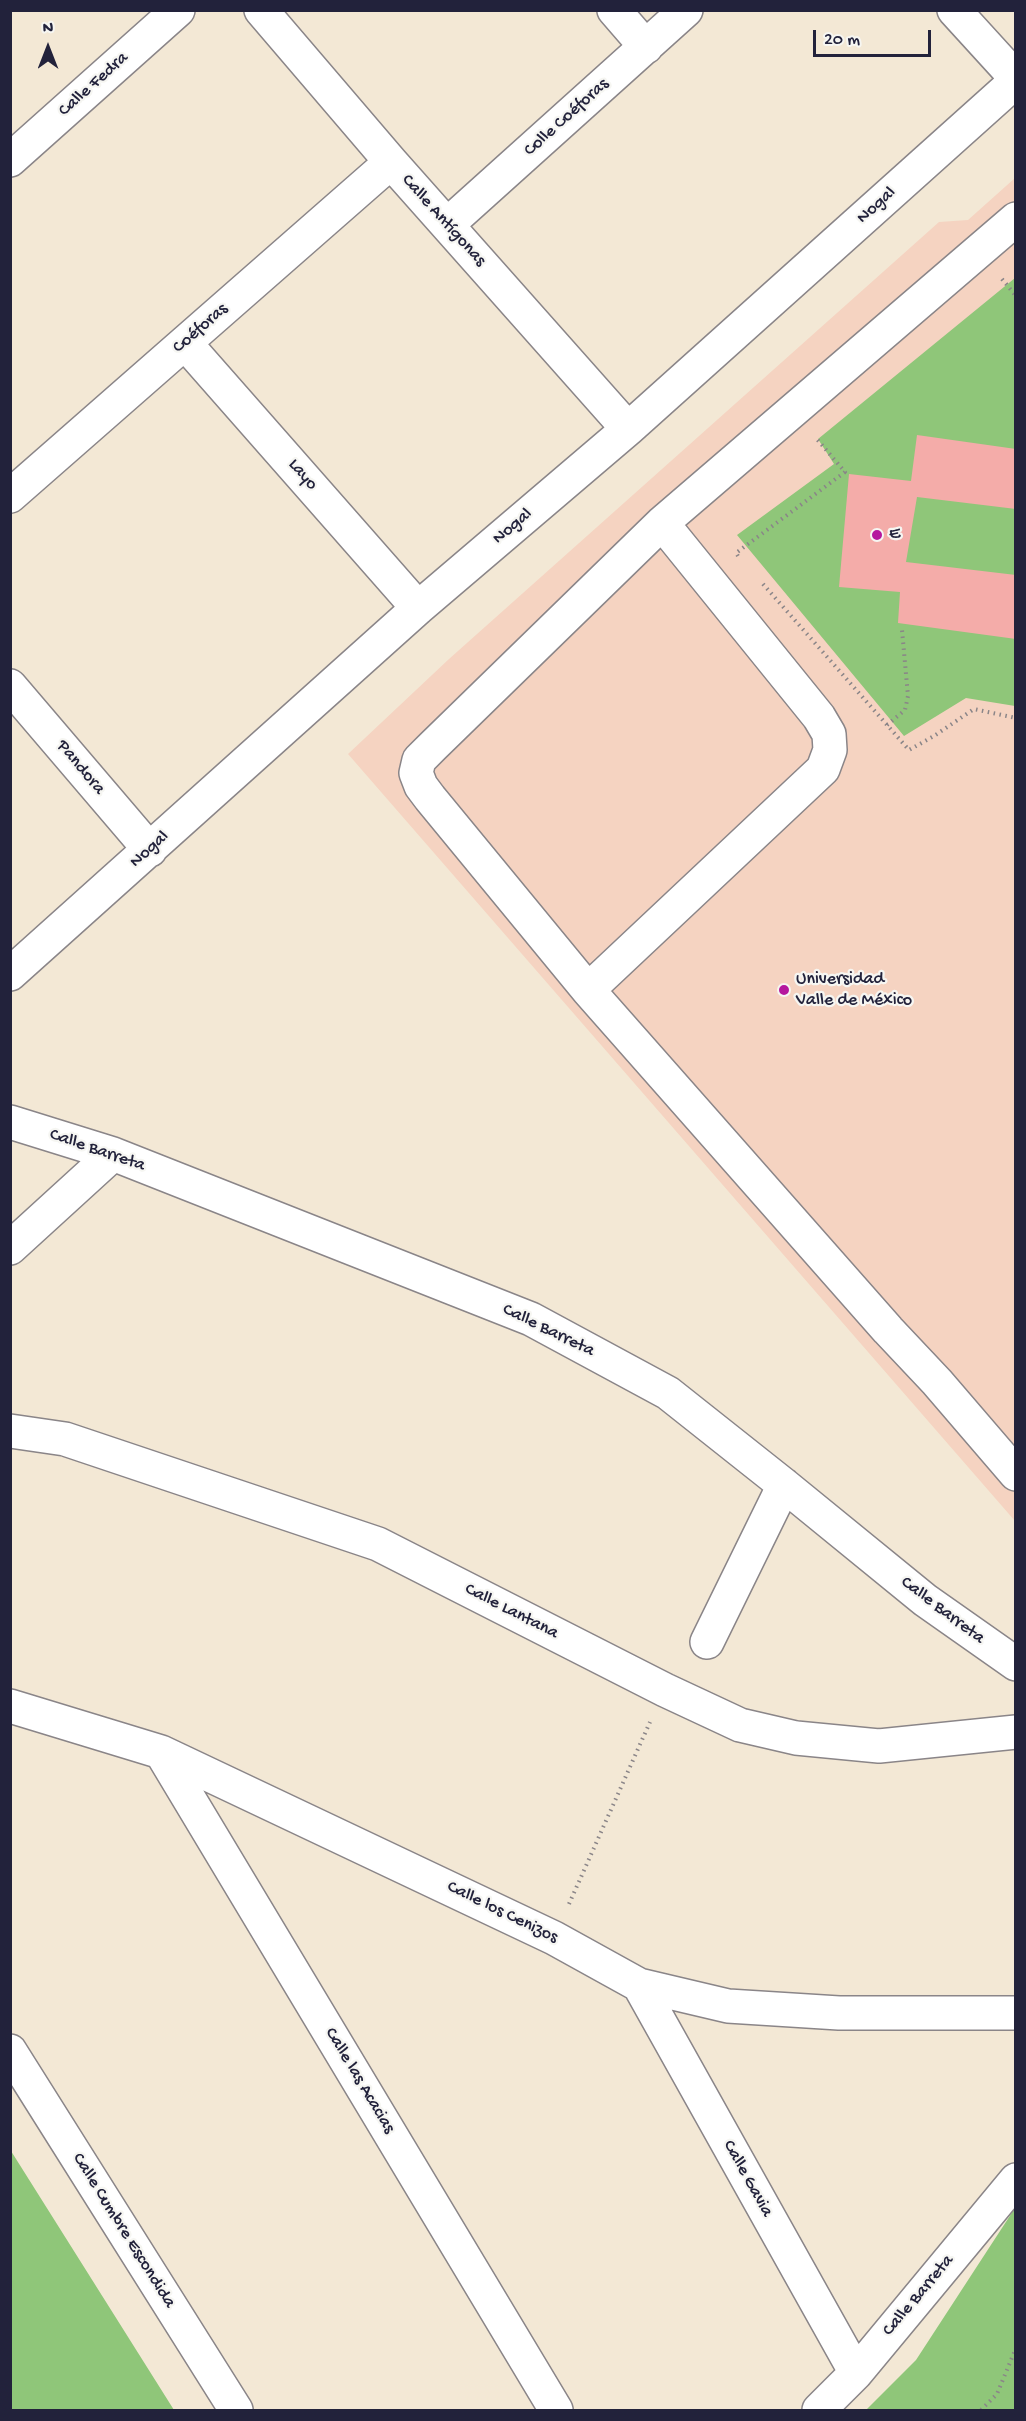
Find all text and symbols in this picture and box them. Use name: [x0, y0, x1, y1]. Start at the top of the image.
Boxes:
north arrow: [18, 18, 78, 78]
scale bar: [816, 18, 934, 56]
text: N: [43, 20, 53, 39]
text: 20 m: [824, 30, 860, 51]
street label: Calle Fedra: [55, 48, 133, 122]
street label: Colle Coéforas: [520, 74, 614, 162]
street label: Calle Antígonas: [396, 171, 490, 271]
street label: Nogal: [853, 183, 901, 229]
street label: Coéforas: [169, 299, 233, 359]
street label: Layo: [282, 455, 322, 495]
street label: Nogal: [489, 504, 537, 550]
place label: E: [889, 524, 900, 546]
marker: E: [870, 528, 884, 542]
street label: Pandora: [51, 736, 109, 800]
street label: Nogal: [126, 827, 174, 873]
place label: Universidad Valle de México: [796, 969, 912, 1012]
marker: Universidad Valle de México: [777, 983, 791, 997]
street label: Calle Barreta: [46, 1125, 148, 1177]
street label: Calle Barreta: [498, 1299, 598, 1363]
street label: Calle Barreta: [896, 1572, 988, 1650]
street label: Calle Lantana: [461, 1579, 561, 1645]
street label: Calle los Cenizos: [443, 1877, 561, 1949]
street label: Calle las Acacias: [319, 2024, 399, 2138]
street label: Calle Gavia: [717, 2137, 777, 2221]
street label: Calle Cumbre Escondida: [67, 2150, 179, 2312]
street label: Calle Barreta: [879, 2251, 959, 2341]

